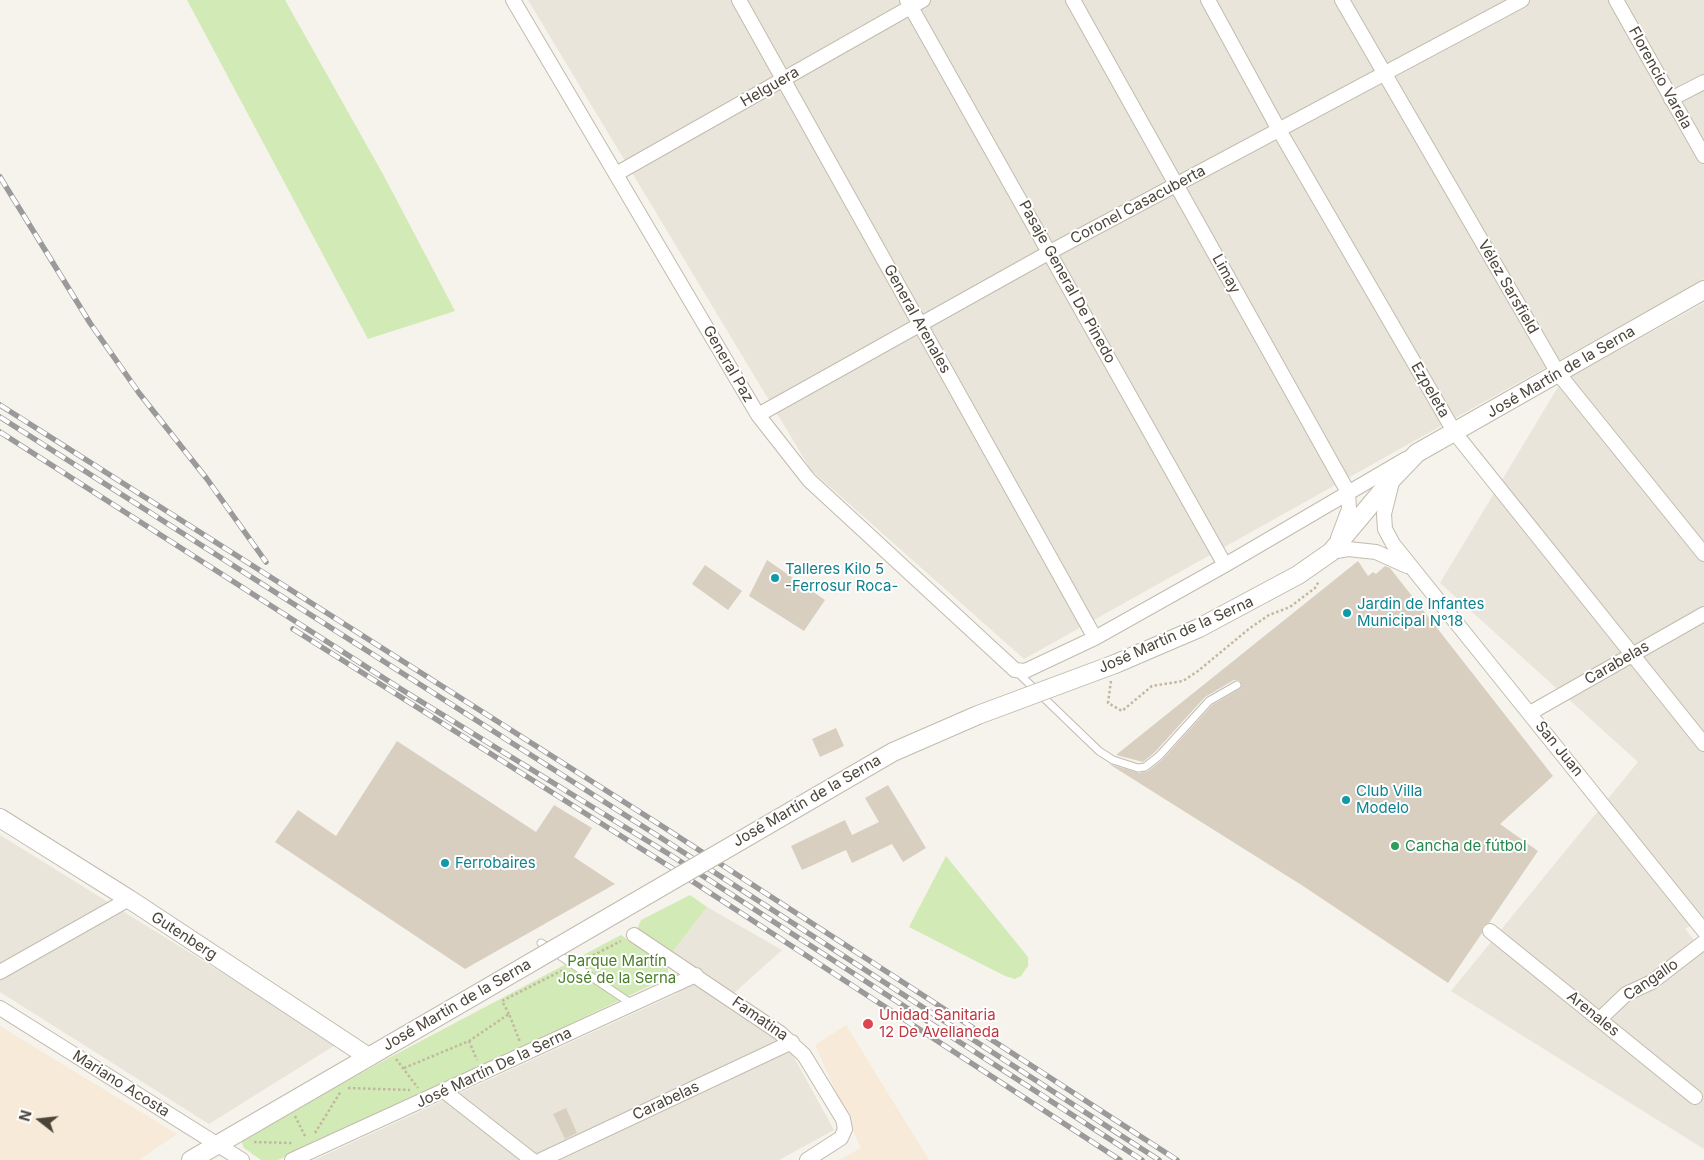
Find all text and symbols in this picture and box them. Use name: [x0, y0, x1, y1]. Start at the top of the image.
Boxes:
street label: Florencio Varela: [1624, 24, 1696, 132]
street label: Helguera: [738, 63, 802, 111]
street label: Coronel Casacuberta: [1067, 162, 1209, 248]
street label: Pasaje General De Pinedo: [1015, 198, 1119, 366]
street label: Vélez Sarsfield: [1474, 237, 1542, 337]
street label: Limay: [1208, 251, 1244, 297]
street label: General Arenales: [880, 261, 954, 377]
street label: General Paz: [699, 322, 757, 406]
street label: José Martín de la Serna: [1484, 322, 1638, 422]
street label: Ezpeleta: [1407, 359, 1453, 421]
place label: Talleres Kilo 5 -Ferrosur Roca-: [785, 560, 898, 595]
marker: Talleres Kilo 5 -Ferrosur Roca-: [769, 572, 781, 584]
street label: José Martín de la Serna: [1096, 593, 1256, 677]
place label: Jardin de Infantes Municipal N°18: [1357, 595, 1484, 630]
marker: Jardin de Infantes Municipal N°18: [1341, 607, 1353, 619]
street label: Carabelas: [1582, 637, 1652, 689]
street label: San Juan: [1531, 718, 1587, 780]
street label: José Martín de la Serna: [730, 751, 884, 851]
place label: Club Villa Modelo: [1356, 782, 1423, 817]
marker: Club Villa Modelo: [1340, 794, 1352, 806]
place label: Cancha de fútbol: [1405, 837, 1527, 855]
marker: Cancha de fútbol: [1389, 840, 1401, 852]
place label: Ferrobaires: [455, 854, 536, 872]
marker: Ferrobaires: [439, 857, 451, 869]
street label: Gutenberg: [148, 908, 220, 964]
park label: Parque Martín José de la Serna: [558, 952, 676, 987]
street label: José Martín de la Serna: [380, 955, 534, 1055]
street label: Cangallo: [1620, 955, 1682, 1005]
street label: Arenales: [1563, 987, 1623, 1041]
street label: Famatina: [729, 993, 791, 1045]
place label: Unidad Sanitaria 12 De Avellaneda: [879, 1006, 999, 1041]
marker: Unidad Sanitaria 12 De Avellaneda: [861, 1017, 875, 1031]
street label: José Martín De la Serna: [413, 1024, 575, 1112]
street label: Mariano Acosta: [69, 1047, 173, 1121]
street label: Carabelas: [630, 1078, 702, 1124]
north arrow: [15, 1095, 65, 1145]
text: N: [15, 1108, 35, 1123]

